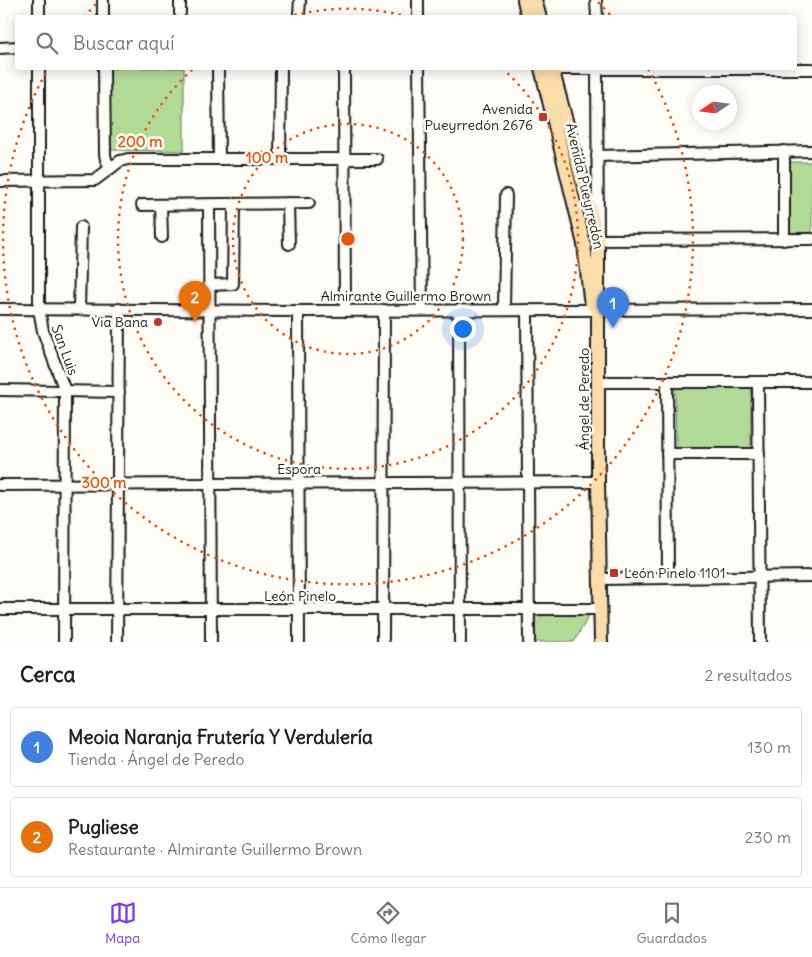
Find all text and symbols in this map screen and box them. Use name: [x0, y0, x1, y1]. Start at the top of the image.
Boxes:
search box: [15, 15, 797, 70]
icon: search: [33, 29, 61, 57]
text: Buscar aquí: [73, 31, 174, 55]
north arrow: [692, 85, 737, 130]
place label: Avenida Pueyrredón 2676: [424, 100, 533, 134]
marker: Avenida Pueyrredón 2676: [537, 111, 549, 123]
street label: Avenida Pueyrredón: [562, 121, 608, 251]
text: 200 m: [118, 132, 162, 151]
text: 100 m: [246, 148, 288, 167]
centre of rings: [339, 230, 357, 248]
pin: 2: [179, 281, 211, 322]
street label: Almirante Guillermo Brown: [321, 287, 491, 305]
pin: 1: [597, 287, 629, 328]
place label: Via Bana: [92, 313, 148, 331]
marker: Via Bana: [152, 316, 164, 328]
your location: [450, 316, 476, 342]
street label: San Luis: [48, 322, 82, 378]
street label: Ángel de Peredo: [575, 348, 593, 450]
street label: Espora: [277, 460, 321, 478]
text: 300 m: [82, 473, 127, 492]
place label: León Pinelo 1101: [624, 564, 725, 582]
marker: León Pinelo 1101: [608, 567, 620, 579]
street label: León Pinelo: [264, 587, 336, 605]
text: Cerca: [20, 661, 75, 688]
text: 2 resultados: [704, 665, 792, 685]
text: Meoia Naranja Frutería Y Verdulería: [68, 725, 373, 749]
text: 1: [34, 737, 40, 757]
text: 130 m: [747, 737, 791, 757]
text: Tienda · Ángel de Peredo: [68, 749, 245, 769]
text: Pugliese: [68, 815, 139, 839]
text: 2: [33, 827, 41, 847]
text: 230 m: [745, 827, 791, 847]
text: Restaurante · Almirante Guillermo Brown: [68, 839, 362, 859]
tab: Mapa: [105, 899, 140, 947]
tab: Cómo llegar: [351, 899, 426, 947]
tab: Guardados: [636, 899, 707, 947]

